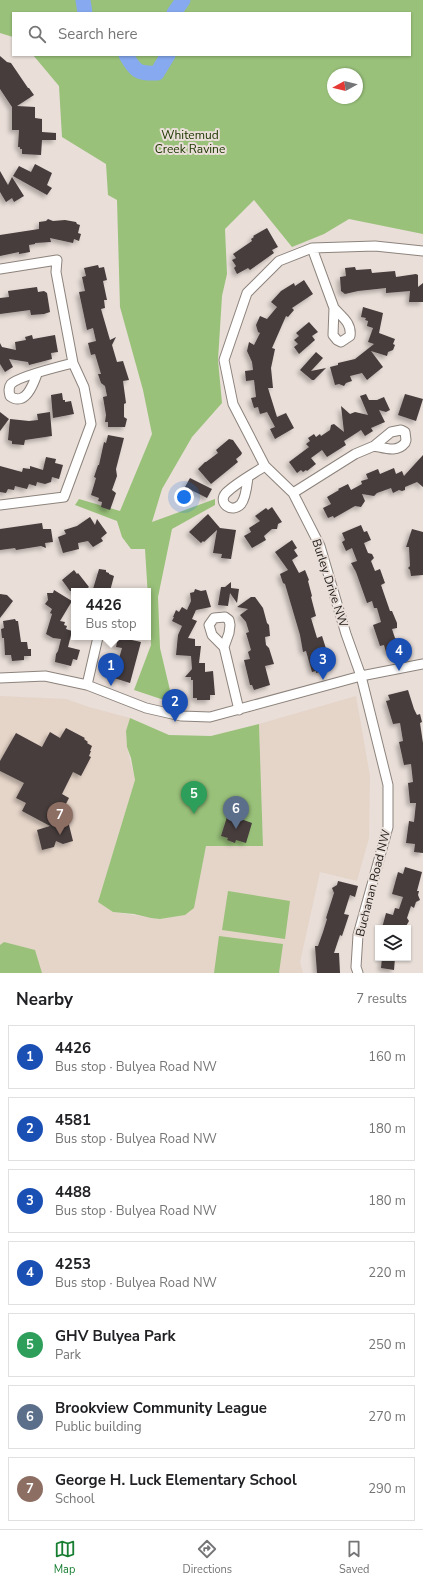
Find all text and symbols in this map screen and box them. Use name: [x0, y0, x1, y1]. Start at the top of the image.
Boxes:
search box: [12, 12, 411, 56]
icon: search: [26, 23, 48, 45]
text: Search here: [58, 24, 138, 44]
north arrow: [327, 68, 363, 104]
park label: Whitemud Creek Ravine: [155, 127, 225, 157]
your location: [174, 487, 194, 507]
street label: Burley Drive NW: [308, 537, 352, 629]
popup: [71, 588, 151, 640]
text: 4426: [85, 595, 121, 615]
text: Bus stop: [85, 615, 137, 633]
pin: 4: [386, 638, 412, 671]
pin: 3: [310, 647, 336, 680]
pin: 1: [98, 653, 124, 686]
pin: 2: [162, 689, 188, 722]
pin: 5: [181, 781, 207, 814]
pin: 6: [223, 796, 249, 829]
pin: 7: [47, 802, 73, 835]
street label: Buchanan Road NW: [352, 828, 394, 938]
map controls: [375, 925, 411, 961]
button: layers: [375, 925, 411, 961]
text: Nearby: [16, 988, 73, 1011]
text: 7 results: [356, 990, 407, 1008]
text: 4426: [55, 1038, 91, 1058]
text: 1: [26, 1048, 34, 1066]
text: 160 m: [368, 1048, 406, 1066]
text: Bus stop · Bulyea Road NW: [55, 1058, 217, 1076]
text: 4581: [55, 1110, 91, 1130]
text: 2: [26, 1120, 34, 1138]
text: 180 m: [368, 1120, 406, 1138]
text: Bus stop · Bulyea Road NW: [55, 1130, 217, 1148]
text: 4488: [55, 1182, 91, 1202]
text: 3: [26, 1192, 34, 1210]
text: 180 m: [368, 1192, 406, 1210]
text: Bus stop · Bulyea Road NW: [55, 1202, 217, 1220]
text: 4253: [55, 1254, 91, 1274]
text: 4: [26, 1264, 34, 1282]
text: 220 m: [368, 1264, 406, 1282]
text: Bus stop · Bulyea Road NW: [55, 1274, 217, 1292]
text: GHV Bulyea Park: [55, 1326, 176, 1346]
text: 5: [26, 1336, 34, 1354]
text: 250 m: [368, 1336, 406, 1354]
text: Park: [55, 1346, 81, 1364]
text: Brookview Community League: [55, 1398, 267, 1418]
text: 6: [26, 1408, 34, 1426]
text: 270 m: [368, 1408, 406, 1426]
text: Public building: [55, 1418, 142, 1436]
text: George H. Luck Elementary School: [55, 1470, 297, 1490]
text: 7: [26, 1480, 34, 1498]
text: 290 m: [368, 1480, 406, 1498]
text: School: [55, 1490, 95, 1508]
tab: Map: [54, 1538, 76, 1577]
tab: Directions: [183, 1538, 232, 1577]
tab: Saved: [339, 1538, 369, 1577]

